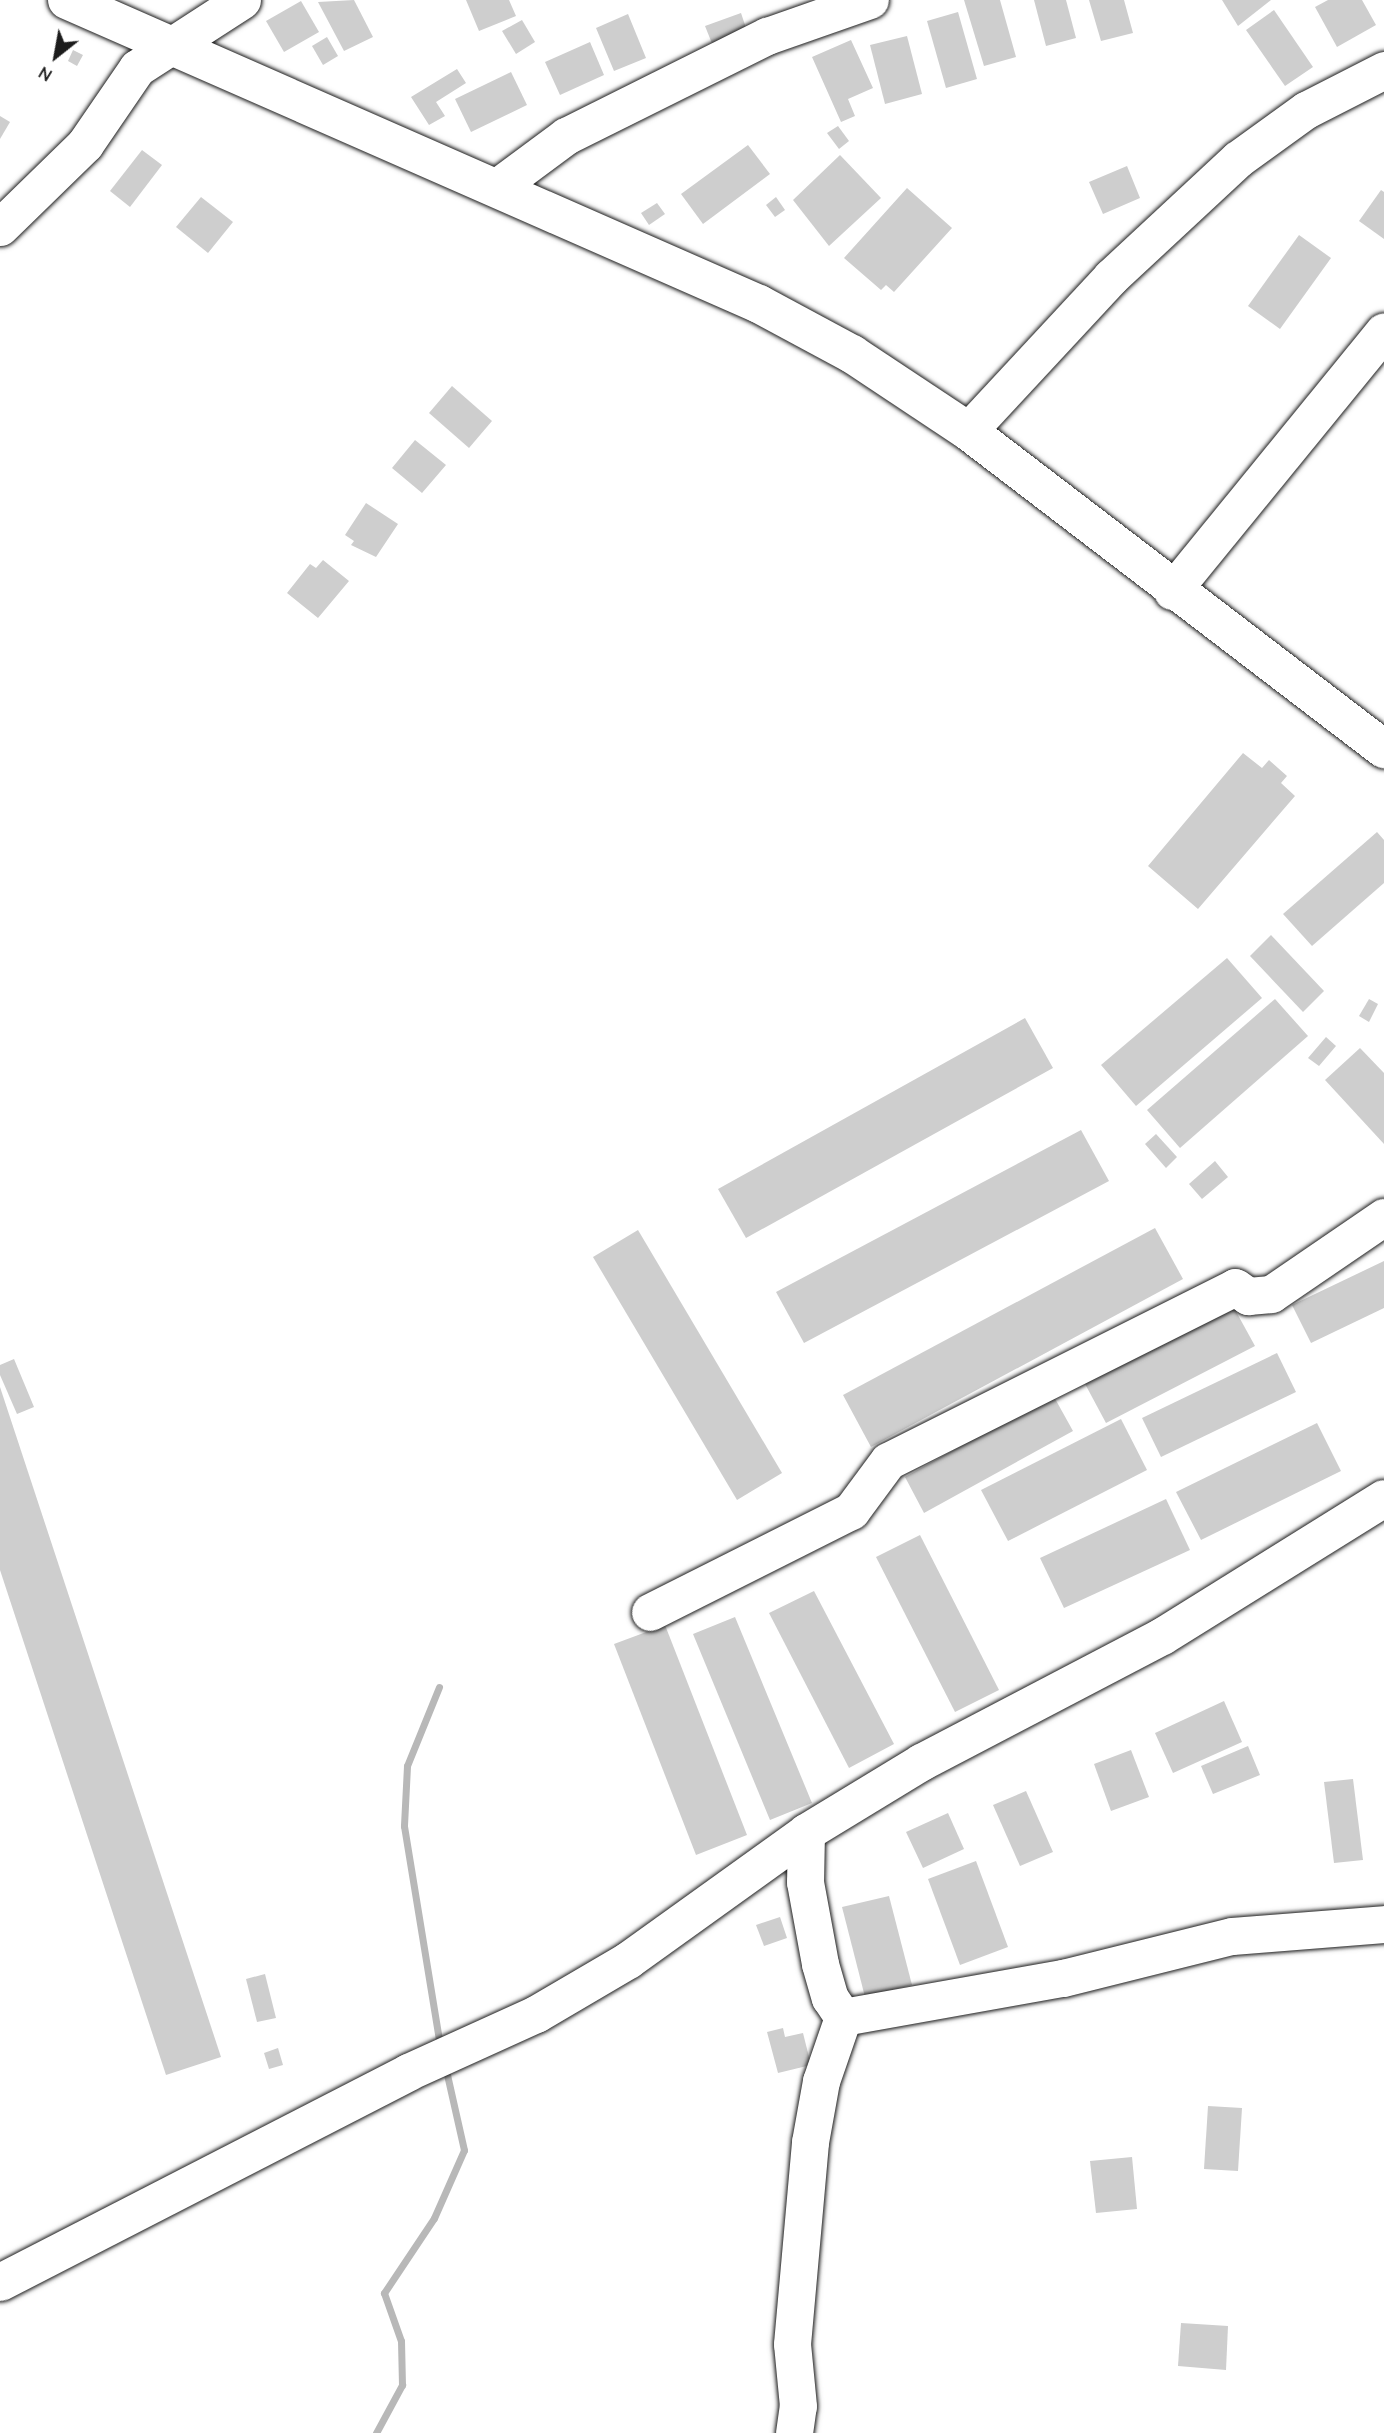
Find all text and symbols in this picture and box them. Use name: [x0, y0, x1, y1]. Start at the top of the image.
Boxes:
north arrow: [21, 21, 91, 91]
text: N: [34, 61, 56, 87]

